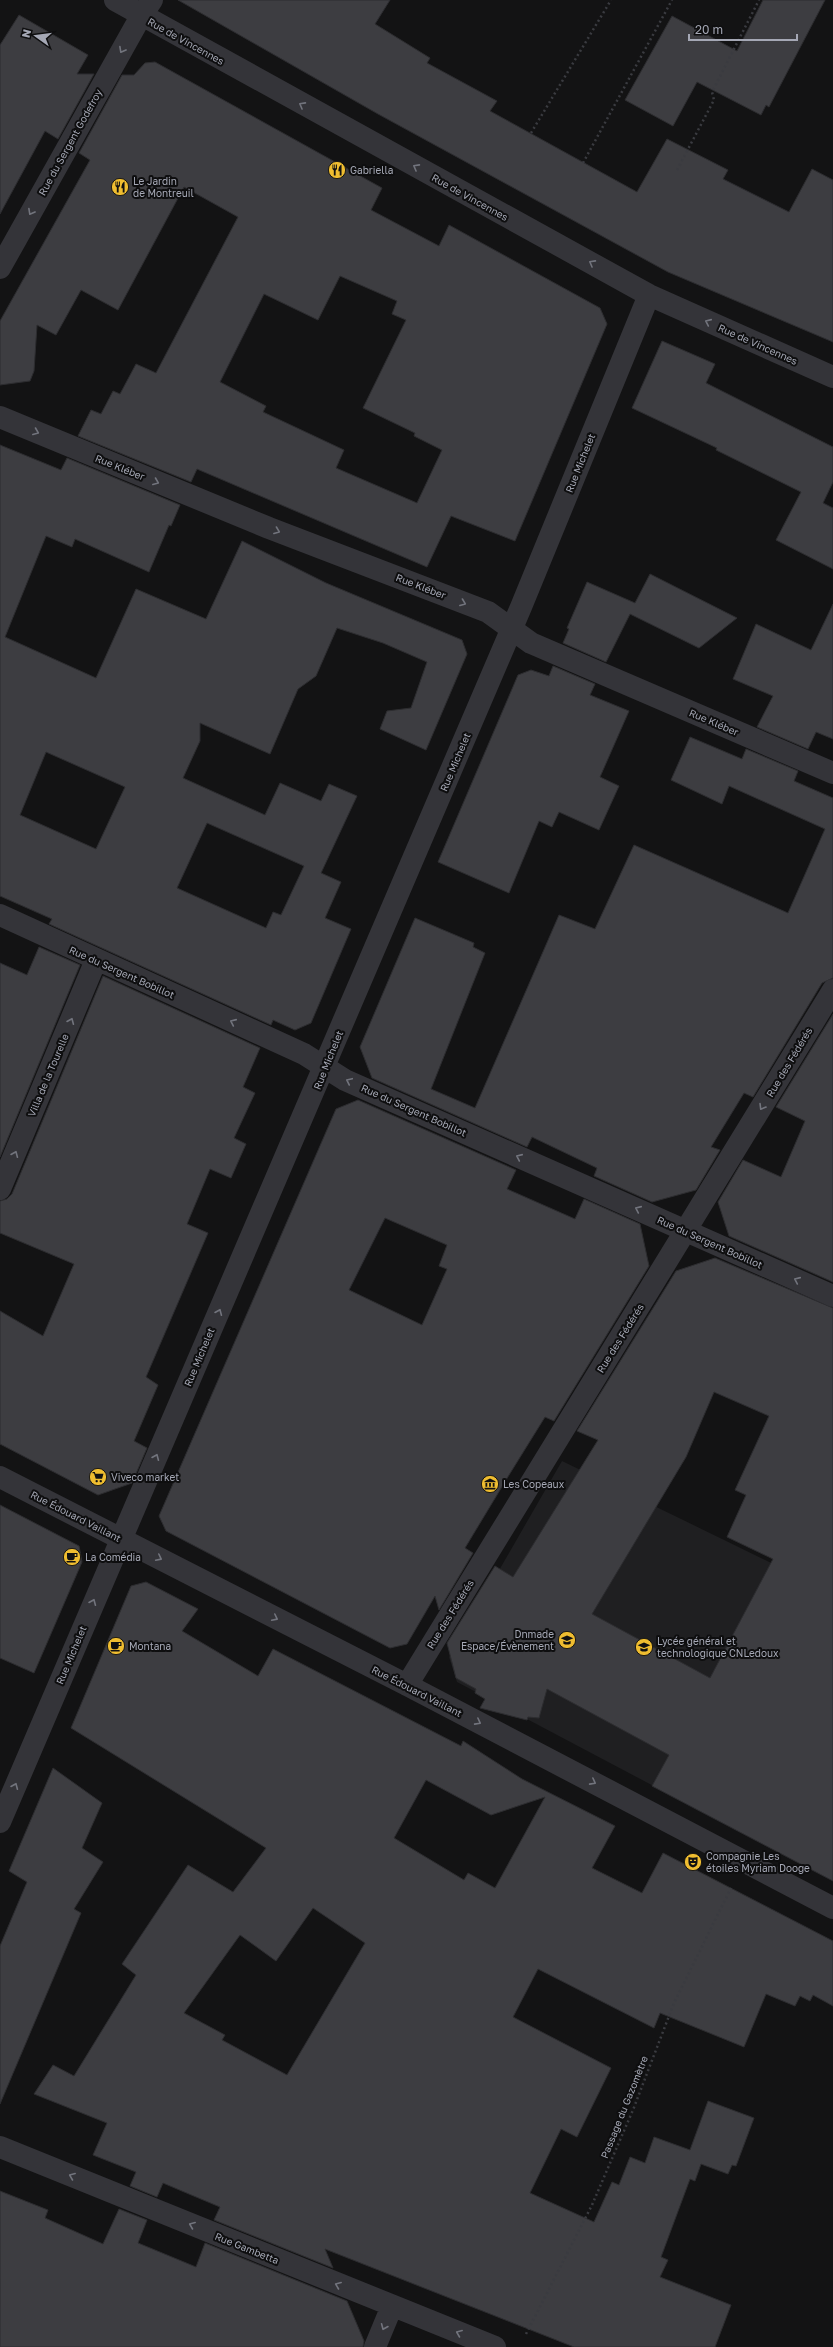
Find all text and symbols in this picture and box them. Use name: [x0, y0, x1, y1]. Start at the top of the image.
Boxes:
street label: Rue de Vincennes: [146, 15, 226, 67]
north arrow: [16, 16, 56, 56]
scale bar: [689, 16, 797, 42]
text: 20 m: [695, 22, 723, 37]
text: N: [18, 28, 33, 39]
one-way arrow: [119, 46, 126, 53]
street label: Rue du Sergent Godefroy: [36, 86, 105, 197]
one-way arrow: [299, 102, 307, 109]
restaurant icon: Gabriella: [327, 160, 347, 180]
place label: Gabriella: [350, 164, 393, 176]
one-way arrow: [413, 165, 421, 172]
street label: Rue de Vincennes: [430, 171, 510, 223]
place label: Le Jardin de Montreuil: [133, 175, 194, 199]
restaurant icon: Le Jardin de Montreuil: [110, 177, 130, 197]
one-way arrow: [28, 208, 36, 215]
one-way arrow: [589, 261, 596, 268]
one-way arrow: [704, 319, 712, 327]
street label: Rue de Vincennes: [716, 321, 800, 367]
one-way arrow: [32, 427, 40, 435]
street label: Rue Michelet: [563, 432, 597, 494]
street label: Rue Kléber: [93, 452, 147, 482]
one-way arrow: [153, 477, 160, 485]
one-way arrow: [273, 526, 280, 534]
street label: Rue Kléber: [394, 571, 448, 601]
one-way arrow: [460, 598, 467, 606]
street label: Rue Kléber: [687, 706, 741, 738]
street label: Rue Michelet: [437, 731, 473, 793]
street label: Rue du Sergent Bobillot: [67, 943, 177, 1001]
one-way arrow: [66, 1017, 74, 1024]
one-way arrow: [230, 1019, 238, 1027]
street label: Rue des Fédérés: [763, 1025, 815, 1099]
street label: Rue Michelet: [311, 1029, 345, 1091]
street label: Villa de la Tourelle: [25, 1032, 71, 1118]
one-way arrow: [346, 1078, 353, 1086]
street label: Rue du Sergent Bobillot: [359, 1081, 469, 1139]
one-way arrow: [759, 1103, 766, 1110]
one-way arrow: [11, 1150, 19, 1157]
one-way arrow: [516, 1154, 523, 1162]
one-way arrow: [634, 1206, 641, 1214]
street label: Rue du Sergent Bobillot: [655, 1213, 765, 1271]
one-way arrow: [794, 1277, 802, 1285]
street label: Rue des Fédérés: [594, 1301, 646, 1375]
one-way arrow: [214, 1309, 222, 1317]
street label: Rue Michelet: [181, 1326, 217, 1388]
one-way arrow: [151, 1454, 159, 1462]
supermarket icon: Viveco market: [88, 1467, 108, 1487]
place label: Viveco market: [111, 1471, 179, 1483]
museum icon: Les Copeaux: [480, 1474, 500, 1494]
place label: Les Copeaux: [503, 1478, 565, 1490]
street label: Rue Édouard Vaillant: [29, 1488, 123, 1544]
cafe icon: La Comédia: [62, 1547, 82, 1567]
place label: La Comédia: [85, 1551, 141, 1563]
one-way arrow: [155, 1554, 163, 1561]
street label: Rue des Fédérés: [424, 1577, 476, 1651]
one-way arrow: [89, 1599, 97, 1606]
one-way arrow: [271, 1613, 278, 1621]
street label: Rue Michelet: [53, 1624, 89, 1686]
place label: Dnmade Espace/Évènement: [461, 1628, 554, 1652]
school or university icon: Dnmade Espace/Évènement: [557, 1630, 577, 1650]
place label: Lycée général et technologique CNLedoux: [657, 1635, 779, 1659]
cafe icon: Montana: [106, 1636, 126, 1656]
school or university icon: Lycée général et technologique CNLedoux: [634, 1637, 654, 1657]
place label: Montana: [129, 1640, 171, 1652]
street label: Rue Édouard Vaillant: [370, 1663, 464, 1719]
one-way arrow: [474, 1717, 481, 1725]
one-way arrow: [589, 1777, 596, 1785]
one-way arrow: [10, 1783, 18, 1791]
place label: Compagnie Les étoiles Myriam Dooge: [706, 1850, 810, 1874]
theatre icon: Compagnie Les étoiles Myriam Dooge: [683, 1852, 703, 1872]
street label: Passage du Gazomètre: [598, 2054, 650, 2160]
one-way arrow: [68, 2173, 75, 2181]
one-way arrow: [189, 2222, 197, 2230]
street label: Rue Gambetta: [213, 2230, 281, 2266]
one-way arrow: [335, 2281, 342, 2289]
one-way arrow: [380, 2323, 388, 2330]
one-way arrow: [456, 2329, 463, 2337]

